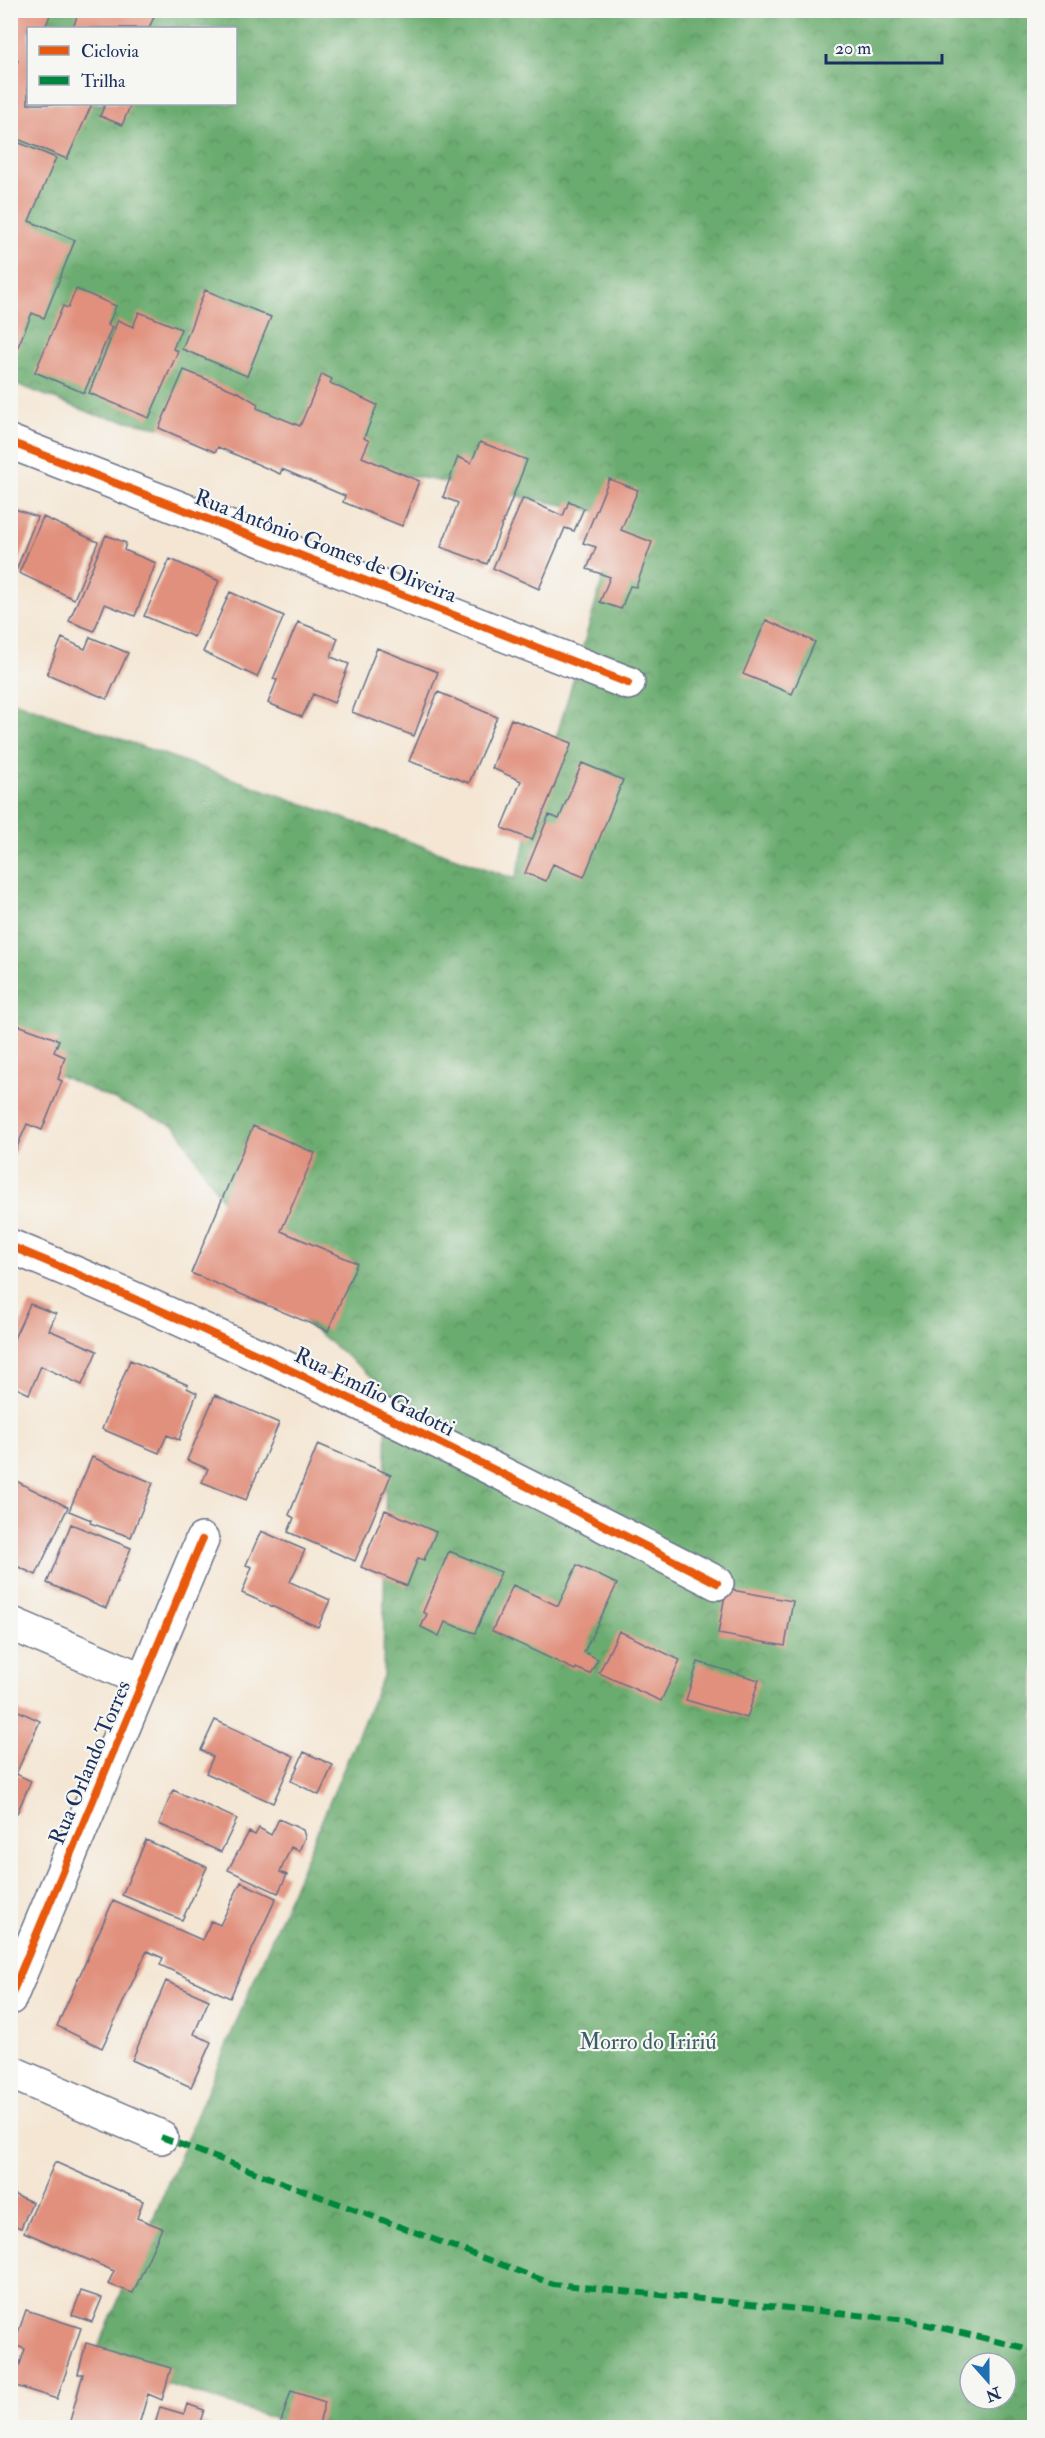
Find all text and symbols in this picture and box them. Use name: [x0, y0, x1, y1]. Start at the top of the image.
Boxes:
legend: [27, 27, 237, 105]
scale bar: [826, 27, 942, 65]
text: 20 m: [835, 37, 871, 60]
text: Ciclovia: [81, 40, 140, 63]
text: Trilha: [81, 70, 126, 93]
street label: Rua Antônio Gomes de Oliveira: [191, 483, 462, 609]
street label: Rua Emílio Gadotti: [290, 1341, 459, 1443]
street label: Rua Orlando Torres: [43, 1676, 137, 1849]
park label: Morro do Iririú: [579, 2028, 717, 2056]
north arrow: [958, 2351, 1018, 2411]
text: N: [982, 2382, 1004, 2406]

